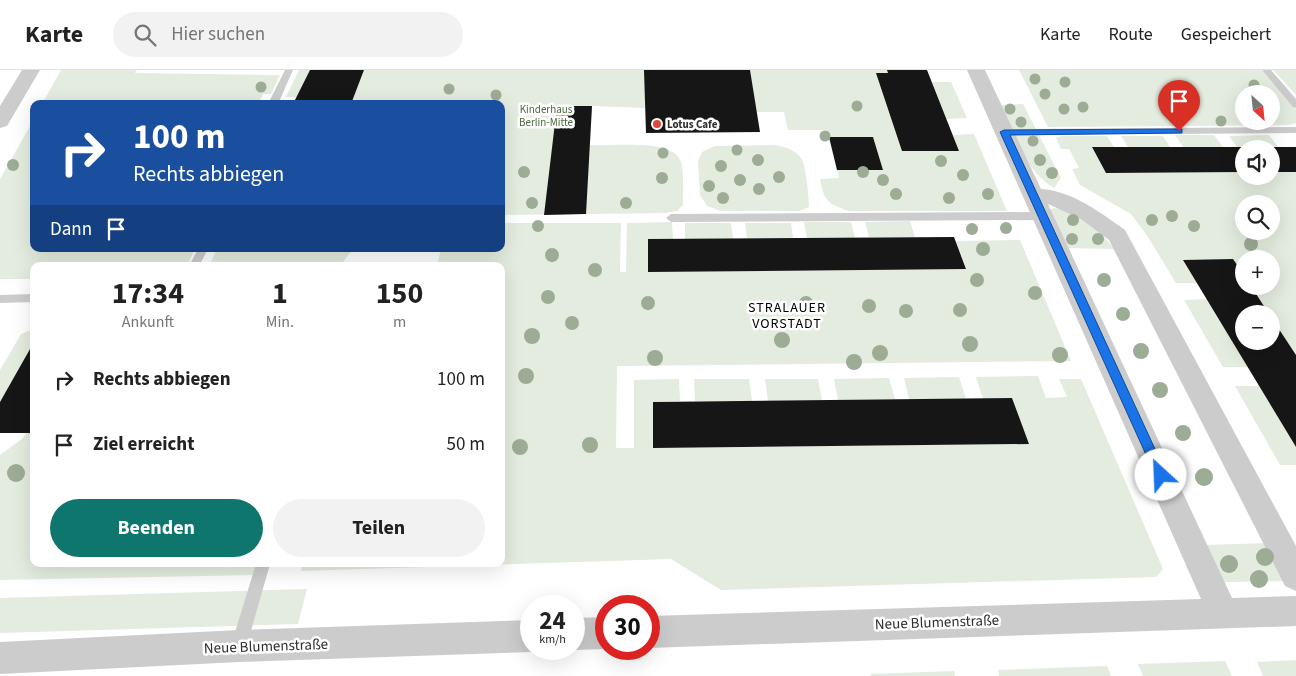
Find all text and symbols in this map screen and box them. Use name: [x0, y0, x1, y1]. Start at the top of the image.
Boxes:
search box: [113, 12, 463, 57]
text: Karte: [25, 17, 83, 52]
icon: search: [131, 21, 159, 49]
text: Hier suchen: [171, 21, 265, 48]
text: Karte: [1040, 22, 1080, 47]
text: Route: [1108, 22, 1153, 47]
text: Gespeichert: [1181, 22, 1271, 47]
pin: [1158, 80, 1200, 131]
north arrow: [1235, 85, 1280, 130]
map controls: [1235, 85, 1280, 350]
icon: arrive: [1165, 87, 1193, 115]
park label: Kinderhaus Berlin-Mitte: [519, 102, 573, 130]
text: 100 m: [133, 112, 225, 162]
place label: Lotus Cafe: [667, 117, 718, 132]
marker: Lotus Cafe: [651, 118, 663, 130]
icon: right: [50, 120, 115, 185]
button: sound: [1235, 140, 1280, 185]
text: Rechts abbiegen: [133, 158, 284, 190]
button: search: [1235, 195, 1280, 240]
icon: arrive: [102, 215, 130, 243]
text: Dann: [50, 216, 92, 243]
button: +: [1235, 250, 1280, 295]
text: 17:34: [112, 272, 184, 315]
text: 1: [272, 272, 288, 315]
text: 150: [376, 272, 423, 315]
district label: STRALAUER VORSTADT: [748, 298, 826, 334]
button: −: [1235, 305, 1280, 350]
text: Ankunft: [122, 311, 174, 333]
text: Min.: [266, 311, 294, 333]
text: m: [393, 311, 406, 333]
icon: right: [50, 366, 78, 394]
text: Rechts abbiegen: [93, 366, 231, 393]
text: 100 m: [437, 366, 485, 393]
icon: arrive: [50, 431, 78, 459]
text: Ziel erreicht: [93, 431, 194, 458]
text: 50 m: [447, 431, 485, 458]
position arrow: [1134, 448, 1186, 500]
button: Beenden: [50, 499, 263, 557]
button: Teilen: [273, 499, 485, 557]
speed limit sign: 30: [595, 595, 660, 660]
text: 24: [539, 603, 566, 639]
street label: Neue Blumenstraße: [875, 610, 999, 635]
text: km/h: [539, 631, 566, 648]
street label: Neue Blumenstraße: [204, 634, 328, 659]

